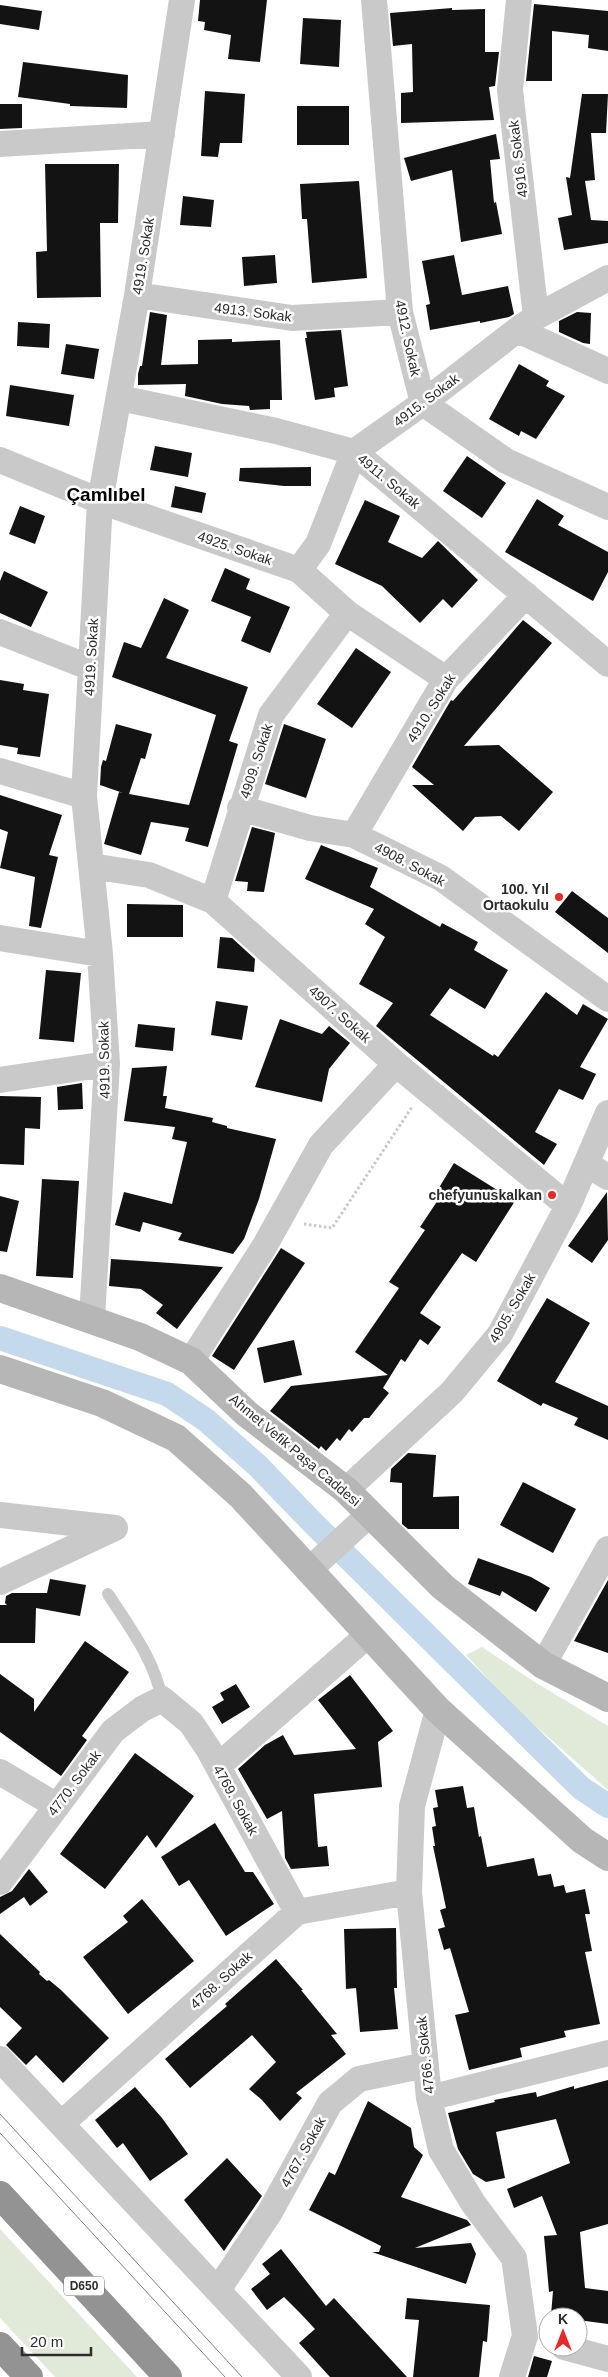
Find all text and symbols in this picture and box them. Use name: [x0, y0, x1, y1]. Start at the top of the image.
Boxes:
street label: 4916. Sokak: [505, 118, 531, 199]
street label: 4919. Sokak: [129, 215, 157, 296]
street label: 4912. Sokak: [392, 298, 424, 379]
street label: 4913. Sokak: [213, 299, 294, 325]
street label: 4915. Sokak: [390, 370, 463, 430]
street label: 4911. Sokak: [354, 450, 424, 512]
district label: Çamlıbel: [66, 484, 146, 505]
street label: 4925. Sokak: [196, 528, 275, 569]
street label: 4919. Sokak: [81, 617, 101, 696]
street label: 4910. Sokak: [404, 670, 459, 745]
street label: 4909. Sokak: [236, 721, 276, 800]
street label: 4908. Sokak: [372, 839, 449, 890]
place label: 100. Yıl Ortaokulu: [483, 881, 549, 913]
marker: 100. Yıl Ortaokulu: [553, 891, 565, 903]
street label: 4907. Sokak: [306, 982, 375, 1047]
street label: 4919. Sokak: [95, 1020, 113, 1099]
place label: chefyunuskalkan: [428, 1187, 542, 1203]
marker: chefyunuskalkan: [546, 1189, 558, 1201]
street label: 4905. Sokak: [486, 1269, 539, 1346]
street label: Ahmet Vefik Paşa Caddesi: [226, 1391, 364, 1509]
street label: 4770. Sokak: [44, 1746, 104, 1819]
street label: 4769. Sokak: [210, 1762, 262, 1839]
street label: 4768. Sokak: [187, 1947, 256, 2012]
street label: 4766. Sokak: [413, 2014, 437, 2095]
street label: 4767. Sokak: [277, 2113, 329, 2190]
road number: D650: [64, 2276, 104, 2296]
north arrow: [538, 2307, 588, 2357]
text: K: [558, 2311, 568, 2327]
scale bar: [22, 2324, 91, 2356]
text: 20 m: [30, 2333, 63, 2350]

